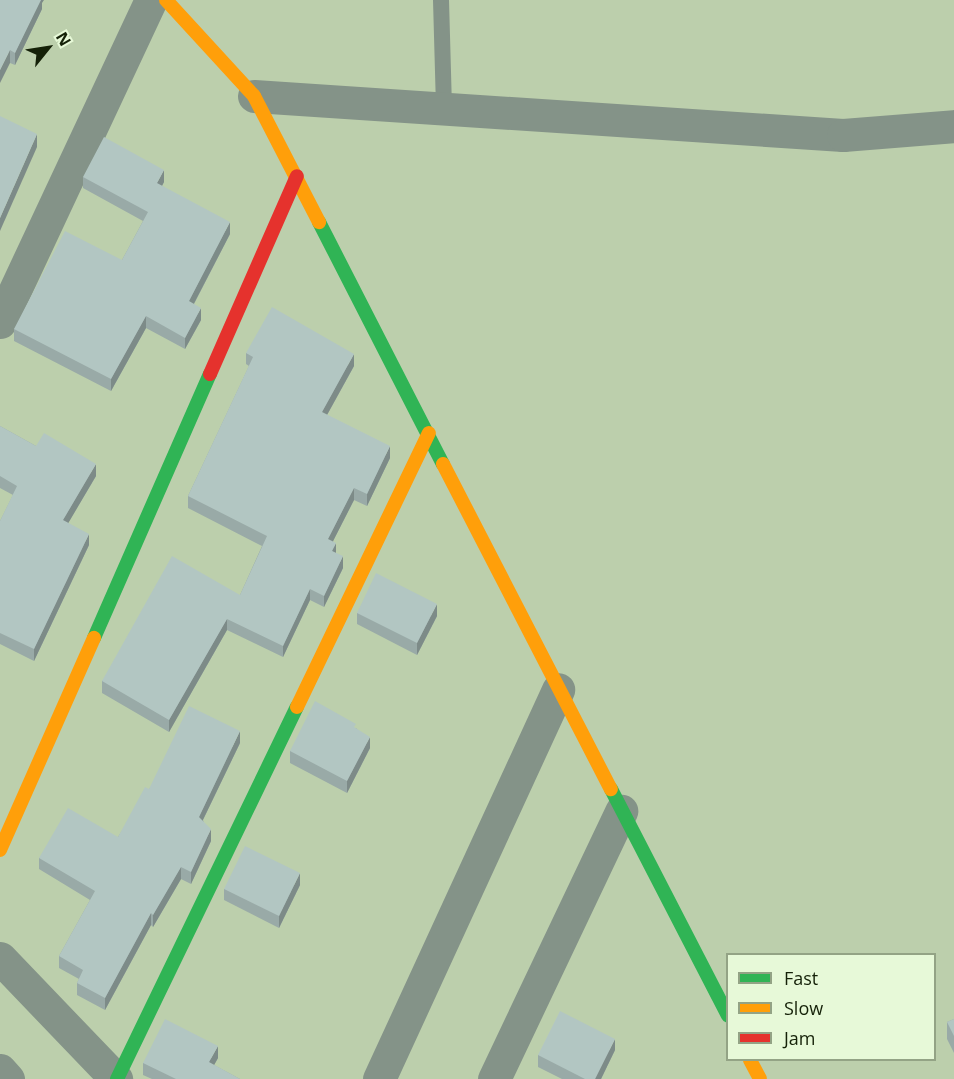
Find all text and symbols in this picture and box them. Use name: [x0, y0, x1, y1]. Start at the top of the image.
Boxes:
north arrow: [18, 18, 78, 78]
text: N: [51, 28, 76, 50]
legend: [726, 953, 936, 1061]
text: Fast: [784, 966, 818, 990]
text: Slow: [784, 996, 823, 1020]
text: Jam: [784, 1026, 816, 1050]

